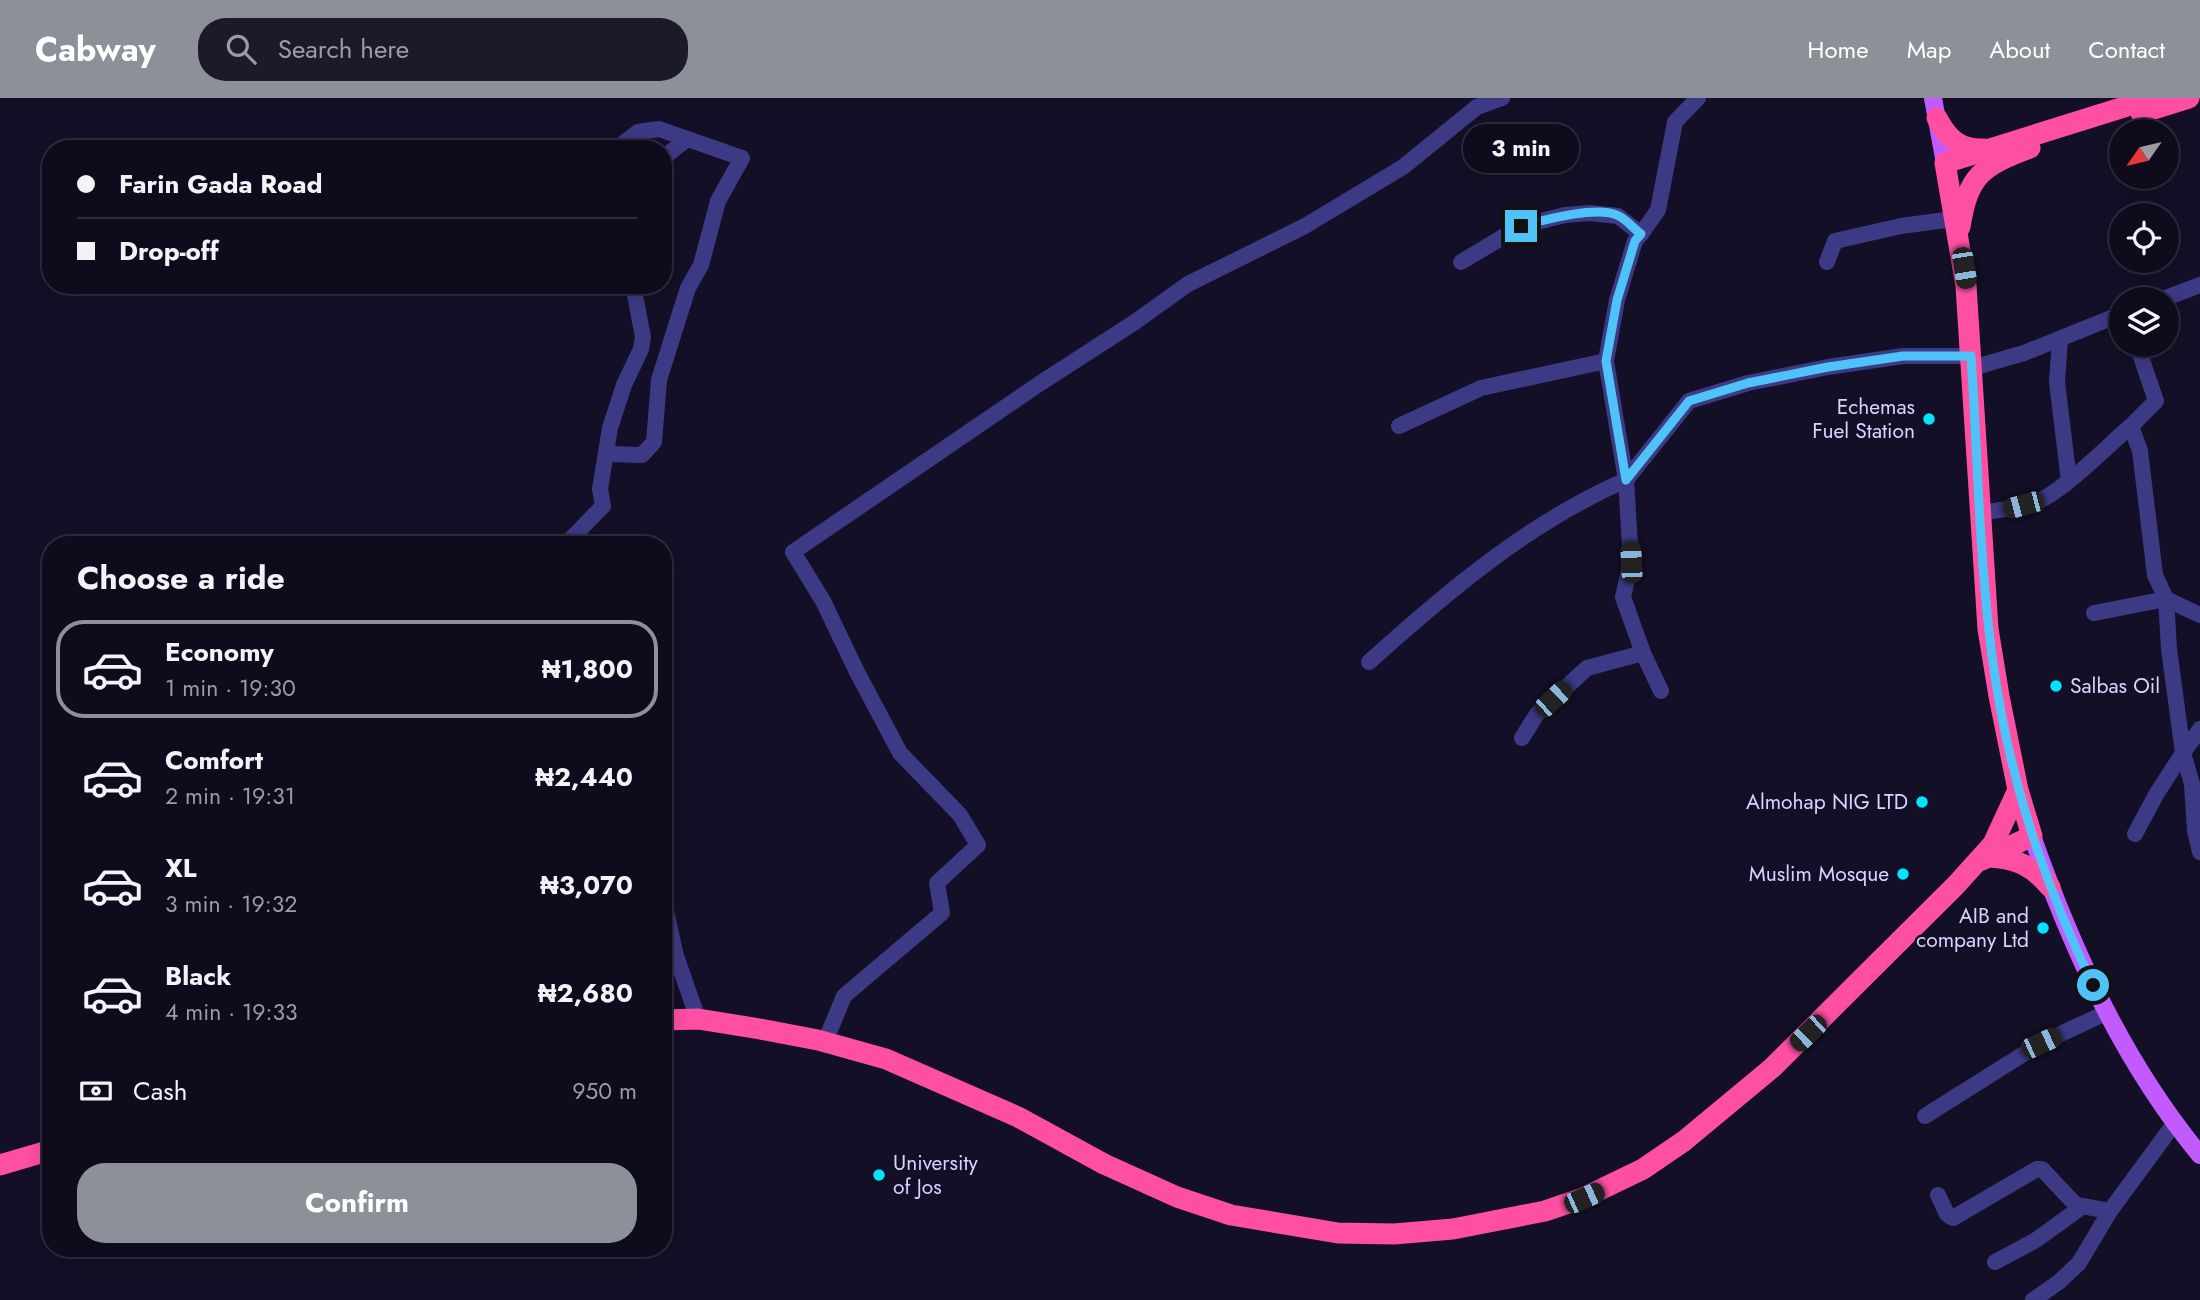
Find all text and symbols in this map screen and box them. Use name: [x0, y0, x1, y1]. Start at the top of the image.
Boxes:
search box: [198, 18, 688, 81]
text: Cabway: [35, 26, 156, 73]
icon: search: [222, 30, 260, 68]
text: Search here: [278, 30, 409, 68]
text: Home: [1807, 32, 1869, 67]
text: Map: [1907, 32, 1951, 67]
text: About: [1989, 32, 2050, 67]
text: Contact: [2088, 32, 2165, 67]
north arrow: [2109, 119, 2179, 189]
map controls: [2109, 119, 2179, 357]
callout: 3 min: [1463, 124, 1579, 174]
text: 3 min: [1491, 131, 1551, 165]
text: Farin Gada Road: [119, 165, 322, 203]
button: locate: [2109, 203, 2179, 273]
route end: [1505, 210, 1537, 242]
text: Drop-off: [119, 232, 219, 270]
car: [1951, 246, 1978, 290]
button: layers: [2109, 287, 2179, 357]
place label: Echemas Fuel Station: [1812, 392, 1915, 446]
marker: Echemas Fuel Station: [1921, 411, 1937, 427]
car: [2000, 489, 2047, 521]
car: [1620, 540, 1643, 584]
text: Choose a ride: [77, 555, 285, 601]
text: Economy: [165, 633, 274, 671]
icon: car: [81, 638, 144, 701]
text: ₦1,800: [542, 650, 633, 688]
text: 1 min · 19:30: [165, 671, 296, 705]
place label: Salbas Oil: [2070, 671, 2160, 701]
car: [1531, 677, 1576, 721]
marker: Salbas Oil: [2048, 678, 2064, 694]
text: Comfort: [165, 741, 263, 779]
icon: car: [81, 746, 144, 809]
text: ₦2,440: [535, 758, 633, 796]
text: 2 min · 19:31: [165, 779, 295, 813]
place label: Almohap NIG LTD: [1746, 787, 1908, 817]
marker: Almohap NIG LTD: [1914, 794, 1930, 810]
text: XL: [165, 849, 197, 887]
icon: car: [81, 854, 144, 917]
place label: Muslim Mosque: [1749, 859, 1889, 889]
text: ₦3,070: [540, 866, 633, 904]
marker: Muslim Mosque: [1895, 866, 1911, 882]
text: 3 min · 19:32: [165, 887, 297, 921]
place label: AIB and company Ltd: [1916, 901, 2029, 955]
marker: AIB and company Ltd: [2035, 920, 2051, 936]
text: Black: [165, 957, 231, 995]
icon: car: [81, 962, 144, 1025]
route start: [2077, 969, 2109, 1001]
text: ₦2,680: [538, 974, 633, 1012]
text: 4 min · 19:33: [165, 995, 298, 1029]
car: [1786, 1011, 1831, 1055]
car: [2018, 1025, 2065, 1061]
icon: cash: [77, 1072, 115, 1110]
text: Cash: [133, 1072, 187, 1110]
text: 950 m: [572, 1074, 637, 1108]
place label: University of Jos: [893, 1148, 979, 1202]
button: Confirm: [77, 1163, 637, 1243]
marker: University of Jos: [871, 1167, 887, 1183]
car: [1561, 1180, 1608, 1216]

